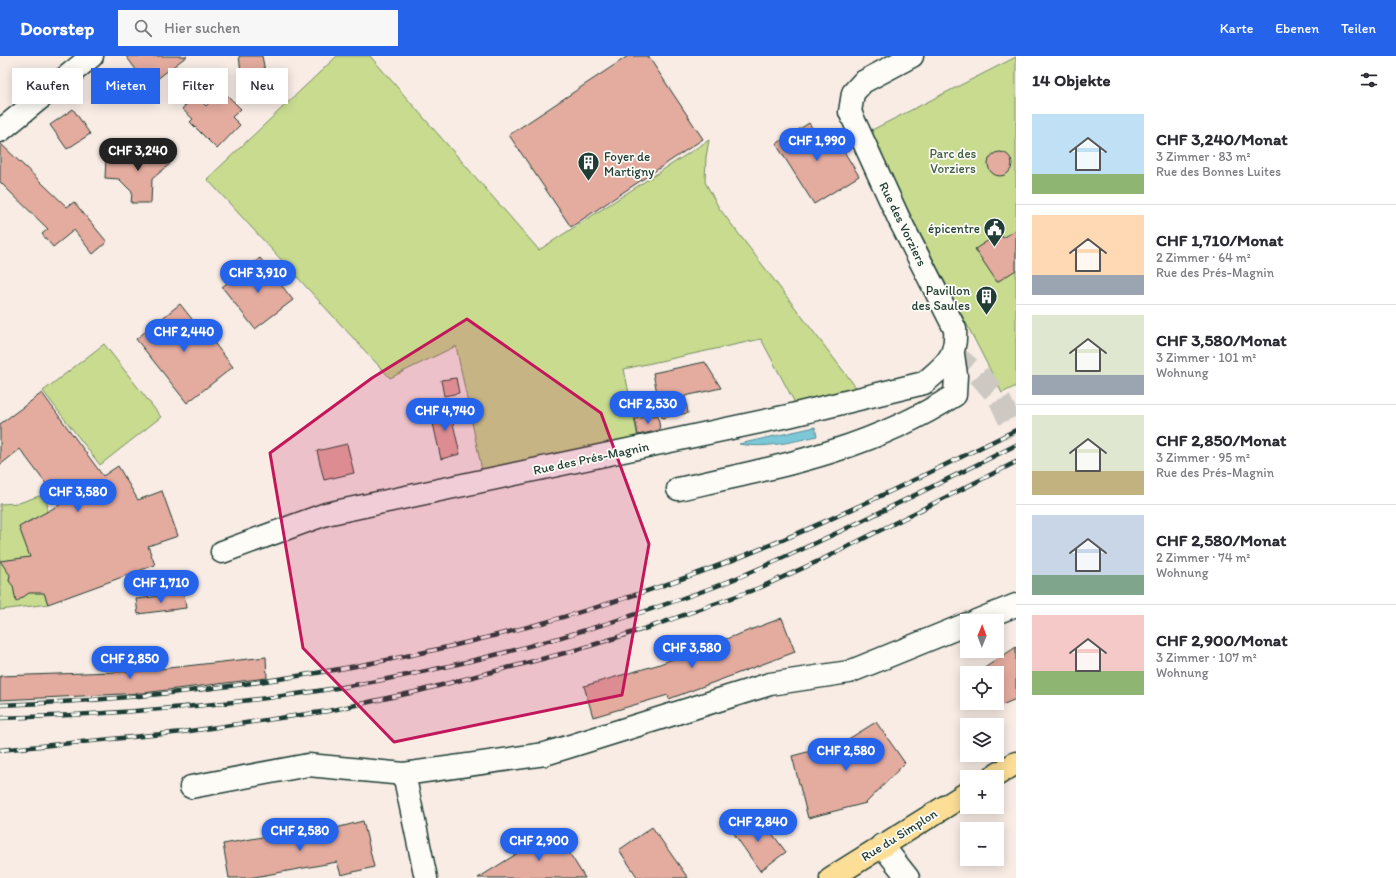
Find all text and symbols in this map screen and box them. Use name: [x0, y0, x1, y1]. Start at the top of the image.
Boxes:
search box: [118, 10, 398, 46]
text: Doorstep: [20, 17, 94, 40]
icon: search: [132, 17, 154, 39]
text: Hier suchen: [164, 19, 240, 37]
text: Karte: [1220, 20, 1253, 37]
text: Ebenen: [1275, 20, 1319, 37]
text: Teilen: [1341, 20, 1376, 37]
chip: Kaufen: [12, 68, 83, 104]
chip: Mieten: [91, 68, 160, 104]
chip: Filter: [168, 68, 228, 104]
chip: Neu: [236, 68, 288, 104]
icon: filters: [1358, 69, 1380, 91]
text: 14 Objekte: [1032, 70, 1111, 90]
pin: CHF 1,990: [771, 128, 863, 162]
text: CHF 3,240/Monat: [1156, 129, 1288, 149]
icon: home: [1064, 130, 1112, 178]
text: CHF 1,990: [788, 133, 846, 148]
pin: CHF 3,240: [92, 138, 184, 172]
text: CHF 3,240: [108, 143, 168, 158]
park label: Parc des Vorziers: [930, 146, 977, 176]
place label: Foyer de Martigny: [604, 149, 654, 179]
text: 3 Zimmer · 83 m²: [1156, 149, 1251, 164]
building icon: Foyer de Martigny: [576, 150, 602, 183]
text: Rue des Bonnes Luites: [1156, 164, 1281, 179]
street label: Rue des Vorziers: [876, 180, 930, 269]
public building icon: épicentre: [982, 215, 1008, 248]
place label: épicentre: [928, 221, 980, 236]
text: CHF 1,710/Monat: [1156, 230, 1283, 250]
icon: home: [1064, 231, 1112, 279]
text: 2 Zimmer · 64 m²: [1156, 250, 1251, 265]
pin: CHF 3,910: [212, 260, 304, 294]
text: CHF 3,910: [229, 265, 287, 280]
text: Rue des Prés-Magnin: [1156, 265, 1274, 280]
place label: Pavillon des Saules: [911, 283, 971, 313]
building icon: Pavillon des Saules: [973, 284, 999, 317]
pin: CHF 2,440: [138, 319, 230, 353]
text: CHF 2,440: [154, 324, 214, 339]
text: CHF 3,580/Monat: [1156, 330, 1287, 350]
icon: home: [1064, 331, 1112, 379]
text: 3 Zimmer · 101 m²: [1156, 350, 1256, 365]
text: Wohnung: [1156, 365, 1208, 380]
pin: CHF 2,530: [602, 391, 694, 425]
text: CHF 2,530: [619, 396, 677, 411]
pin: CHF 4,740: [399, 398, 491, 432]
text: CHF 4,740: [415, 403, 475, 418]
text: CHF 2,850/Monat: [1156, 430, 1286, 450]
icon: home: [1064, 431, 1112, 479]
street label: Rue des Prés-Magnin: [532, 438, 651, 478]
text: 3 Zimmer · 95 m²: [1156, 450, 1250, 465]
text: Rue des Prés-Magnin: [1156, 465, 1274, 480]
pin: CHF 3,580: [32, 479, 124, 513]
text: CHF 3,580: [48, 484, 108, 499]
text: CHF 2,580/Monat: [1156, 530, 1286, 550]
icon: home: [1064, 531, 1112, 579]
text: 2 Zimmer · 74 m²: [1156, 550, 1250, 565]
text: Wohnung: [1156, 565, 1208, 580]
pin: CHF 1,710: [115, 570, 207, 604]
text: CHF 1,710: [133, 575, 189, 590]
north arrow: [960, 614, 1004, 658]
map controls: [960, 614, 1004, 866]
text: CHF 2,900/Monat: [1156, 630, 1288, 650]
icon: home: [1064, 631, 1112, 679]
pin: CHF 3,580: [646, 635, 738, 669]
text: CHF 3,580: [662, 640, 722, 655]
pin: CHF 2,850: [84, 646, 176, 680]
text: 3 Zimmer · 107 m²: [1156, 650, 1257, 665]
text: CHF 2,850: [101, 651, 159, 666]
text: Wohnung: [1156, 665, 1208, 680]
button: locate: [960, 666, 1004, 710]
button: layers: [960, 718, 1004, 762]
pin: CHF 2,580: [800, 738, 892, 772]
text: CHF 2,580: [817, 743, 875, 758]
button: +: [960, 770, 1004, 814]
street label: Rue du Simplon: [858, 806, 940, 864]
pin: CHF 2,840: [712, 809, 804, 843]
text: CHF 2,840: [728, 814, 788, 829]
pin: CHF 2,580: [254, 818, 346, 852]
button: −: [960, 822, 1004, 866]
text: CHF 2,580: [271, 823, 329, 838]
pin: CHF 2,900: [493, 828, 585, 862]
text: CHF 2,900: [509, 833, 569, 848]

